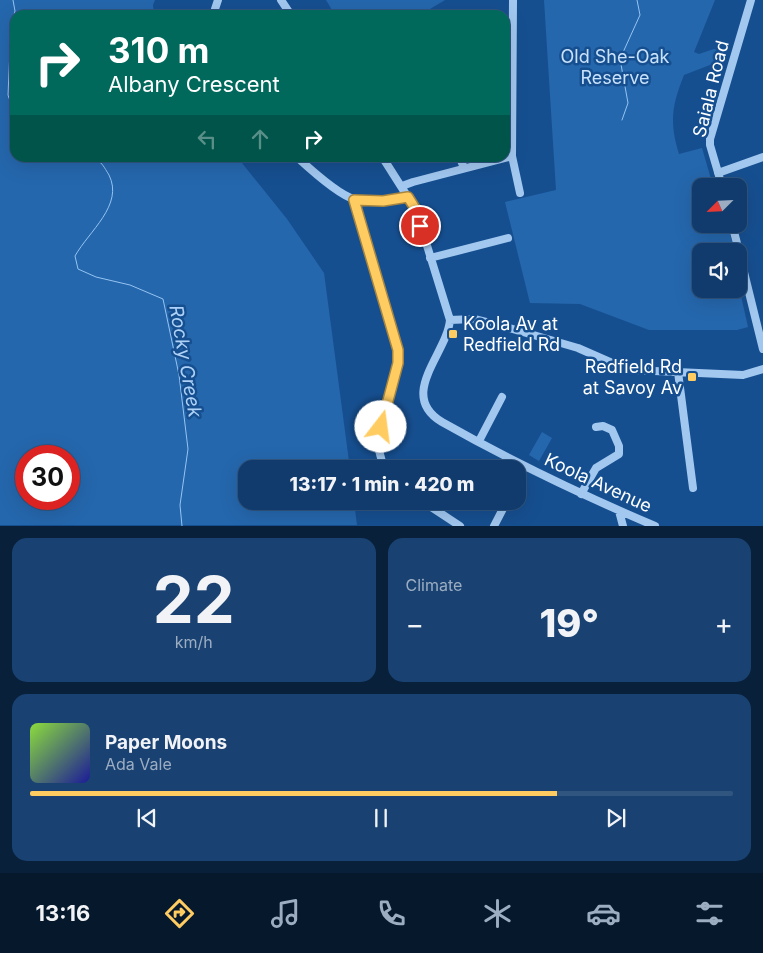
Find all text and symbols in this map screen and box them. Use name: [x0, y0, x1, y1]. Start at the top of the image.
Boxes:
text: 310 m: [108, 29, 210, 71]
icon: right: [25, 30, 90, 95]
street label: Saiala Road: [688, 38, 733, 139]
park label: Old She-Oak Reserve: [561, 46, 670, 88]
text: Albany Crescent: [108, 71, 280, 97]
icon: left: [193, 125, 221, 153]
icon: ahead: [246, 125, 274, 153]
icon: right: [299, 125, 327, 153]
north arrow: [692, 178, 748, 232]
map controls: [692, 178, 747, 298]
pin: [399, 205, 441, 247]
icon: arrive: [406, 212, 434, 240]
button: sound: [692, 243, 747, 298]
water label: Rocky Creek: [164, 303, 207, 420]
place label: Koola Av at Redfield Rd: [463, 313, 560, 355]
marker: Koola Av at Redfield Rd: [447, 328, 459, 340]
place label: Redfield Rd at Savoy Av: [583, 356, 682, 398]
marker: Redfield Rd at Savoy Av: [686, 371, 698, 383]
position arrow: [354, 400, 406, 452]
speed limit sign: 30: [15, 445, 80, 510]
street label: Koola Avenue: [541, 449, 655, 517]
text: 13:17 · 1 min · 420 m: [290, 473, 474, 496]
text: 22: [153, 560, 235, 639]
text: Climate: [406, 575, 462, 595]
text: 19°: [540, 600, 599, 646]
text: −: [406, 607, 424, 641]
text: +: [714, 607, 733, 641]
text: km/h: [175, 632, 213, 652]
text: Paper Moons: [105, 731, 227, 754]
text: Ada Vale: [105, 754, 172, 774]
icon: previous: [133, 804, 161, 832]
icon: pause: [367, 804, 395, 832]
icon: next: [602, 804, 630, 832]
icon: directions: [162, 896, 197, 931]
icon: music: [268, 896, 303, 931]
icon: phone: [374, 896, 409, 931]
icon: climate: [480, 896, 515, 931]
icon: car: [586, 896, 621, 931]
icon: filters: [692, 896, 727, 931]
text: 13:16: [36, 900, 90, 926]

